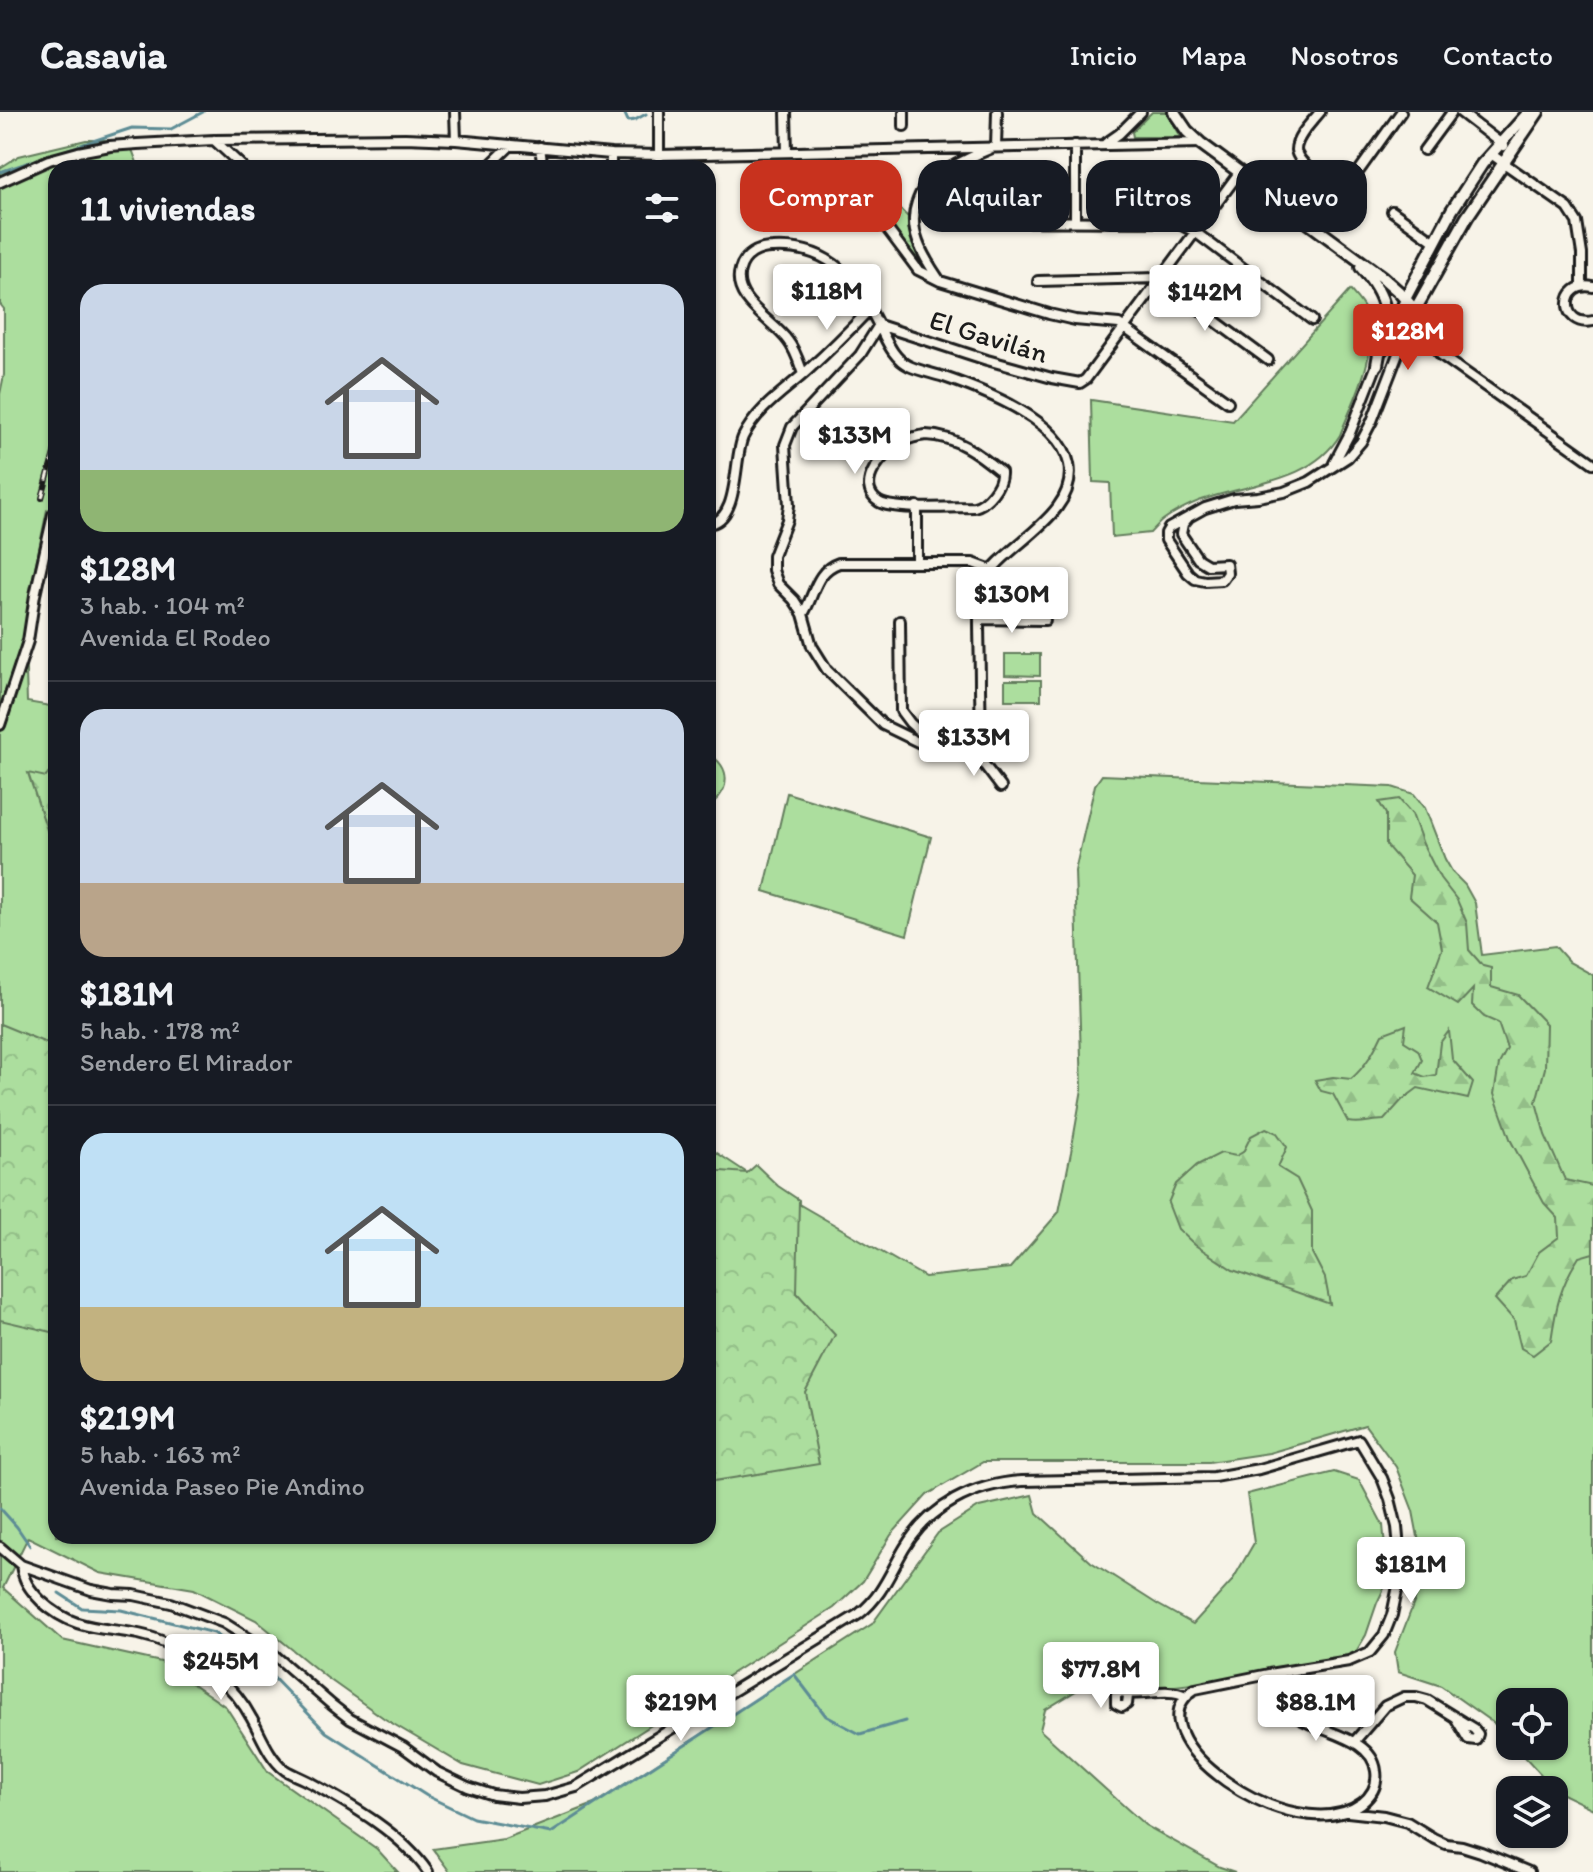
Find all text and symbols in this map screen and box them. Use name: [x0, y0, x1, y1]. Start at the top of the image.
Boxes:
text: Casavia: [40, 32, 167, 78]
text: Inicio: [1070, 38, 1137, 72]
text: Mapa: [1181, 38, 1247, 72]
text: Nosotros: [1291, 38, 1399, 72]
text: Contacto: [1443, 38, 1553, 72]
chip: Comprar: [740, 160, 902, 232]
chip: Alquilar: [918, 160, 1070, 232]
chip: Filtros: [1086, 160, 1220, 232]
chip: Nuevo: [1236, 160, 1367, 232]
icon: filters: [640, 186, 684, 230]
text: 11 viviendas: [80, 188, 255, 229]
pin: $118M: [771, 264, 883, 332]
pin: $142M: [1149, 265, 1261, 333]
text: $118M: [791, 274, 863, 306]
text: $142M: [1168, 275, 1242, 307]
street label: El Gavilán: [926, 302, 1052, 370]
pin: $128M: [1352, 304, 1464, 372]
text: $128M: [1371, 314, 1445, 346]
icon: home: [310, 336, 454, 480]
pin: $133M: [799, 408, 911, 476]
text: $133M: [818, 418, 892, 450]
text: $128M: [80, 548, 176, 589]
pin: $130M: [956, 567, 1068, 635]
text: $130M: [974, 577, 1050, 609]
text: 3 hab. · 104 m²: [80, 589, 245, 621]
text: Avenida El Rodeo: [80, 621, 271, 653]
pin: $133M: [918, 710, 1030, 778]
text: $133M: [937, 720, 1011, 752]
icon: home: [310, 761, 454, 905]
text: $181M: [80, 973, 174, 1014]
text: 5 hab. · 178 m²: [80, 1014, 240, 1046]
text: Sendero El Mirador: [80, 1046, 292, 1078]
icon: home: [310, 1185, 454, 1329]
text: $219M: [80, 1397, 175, 1438]
text: 5 hab. · 163 m²: [80, 1438, 241, 1470]
text: Avenida Paseo Pie Andino: [80, 1470, 365, 1502]
pin: $181M: [1355, 1537, 1467, 1605]
text: $181M: [1375, 1547, 1447, 1579]
pin: $245M: [165, 1634, 277, 1702]
pin: $77.8M: [1036, 1642, 1166, 1710]
text: $245M: [183, 1644, 259, 1676]
text: $77.8M: [1061, 1652, 1141, 1684]
pin: $219M: [625, 1675, 737, 1743]
pin: $88.1M: [1251, 1675, 1381, 1743]
text: $219M: [645, 1685, 717, 1717]
text: $88.1M: [1276, 1685, 1356, 1717]
map controls: [1496, 1688, 1568, 1848]
button: locate: [1496, 1688, 1568, 1760]
button: layers: [1496, 1776, 1568, 1848]

